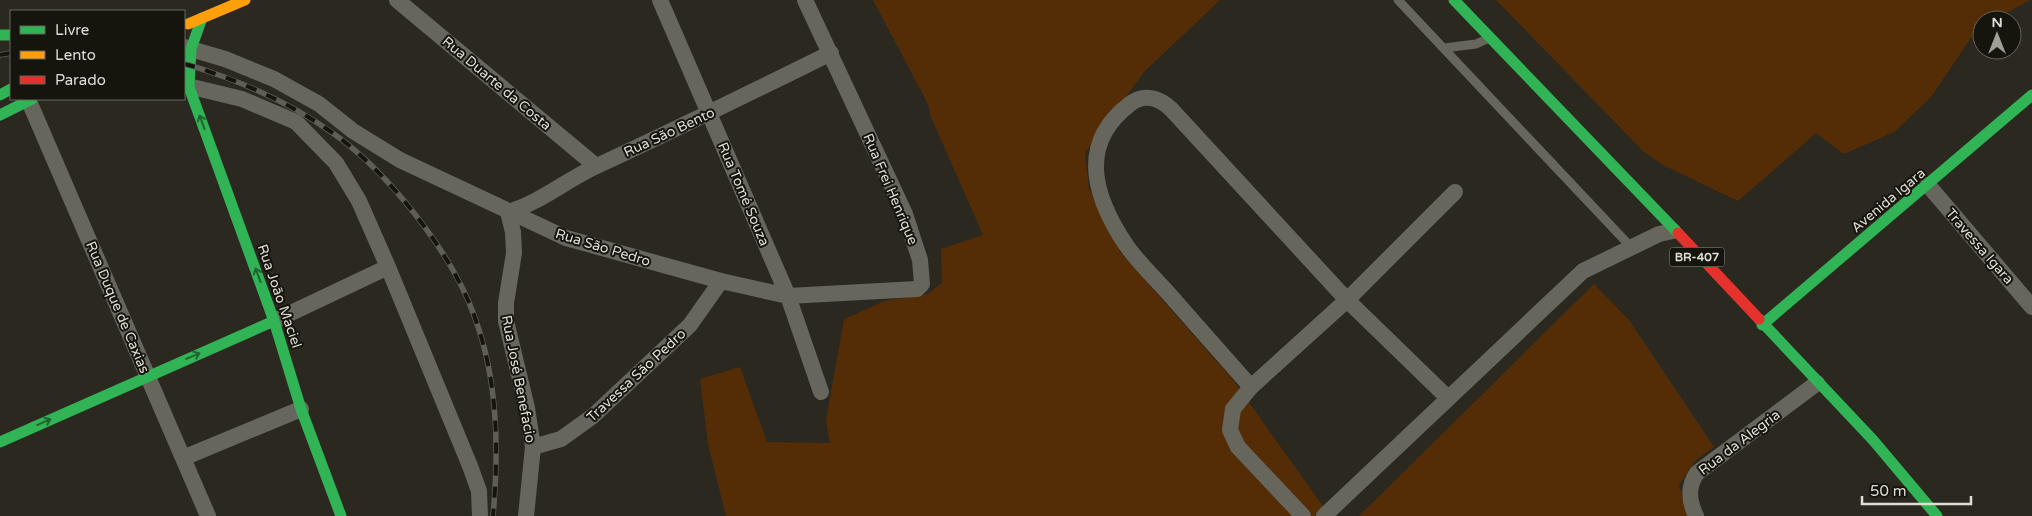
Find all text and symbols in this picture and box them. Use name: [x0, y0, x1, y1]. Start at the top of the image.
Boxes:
legend: [10, 10, 185, 100]
north arrow: [1972, 10, 2022, 60]
text: N: [1991, 14, 2003, 31]
text: Livre: [55, 21, 89, 39]
street label: Rua Duarte da Costa: [439, 33, 555, 134]
text: Lento: [55, 46, 96, 64]
text: Parado: [55, 71, 106, 89]
street label: Rua São Bento: [621, 104, 717, 161]
one-way arrow: [197, 115, 206, 131]
street label: Rua Frei Henrique: [859, 131, 922, 247]
street label: Rua Tomé Souza: [714, 140, 773, 249]
street label: Avenida Igara: [1848, 165, 1929, 236]
street label: Travessa Igara: [1942, 205, 2017, 288]
street label: Rua São Pedro: [553, 225, 652, 270]
street label: Rua Duque de Caxias: [82, 239, 153, 376]
street label: Rua João Maciel: [254, 242, 305, 350]
road number: BR-407: [1670, 248, 1724, 266]
one-way arrow: [252, 268, 262, 283]
street label: Rua José Benefacio: [498, 314, 539, 444]
street label: Travessa São Pedro: [583, 325, 689, 426]
one-way arrow: [185, 350, 200, 360]
street label: Rua da Alegria: [1695, 406, 1783, 479]
one-way arrow: [37, 416, 52, 426]
scale bar: [1862, 474, 1971, 506]
text: 50 m: [1870, 482, 1907, 500]

